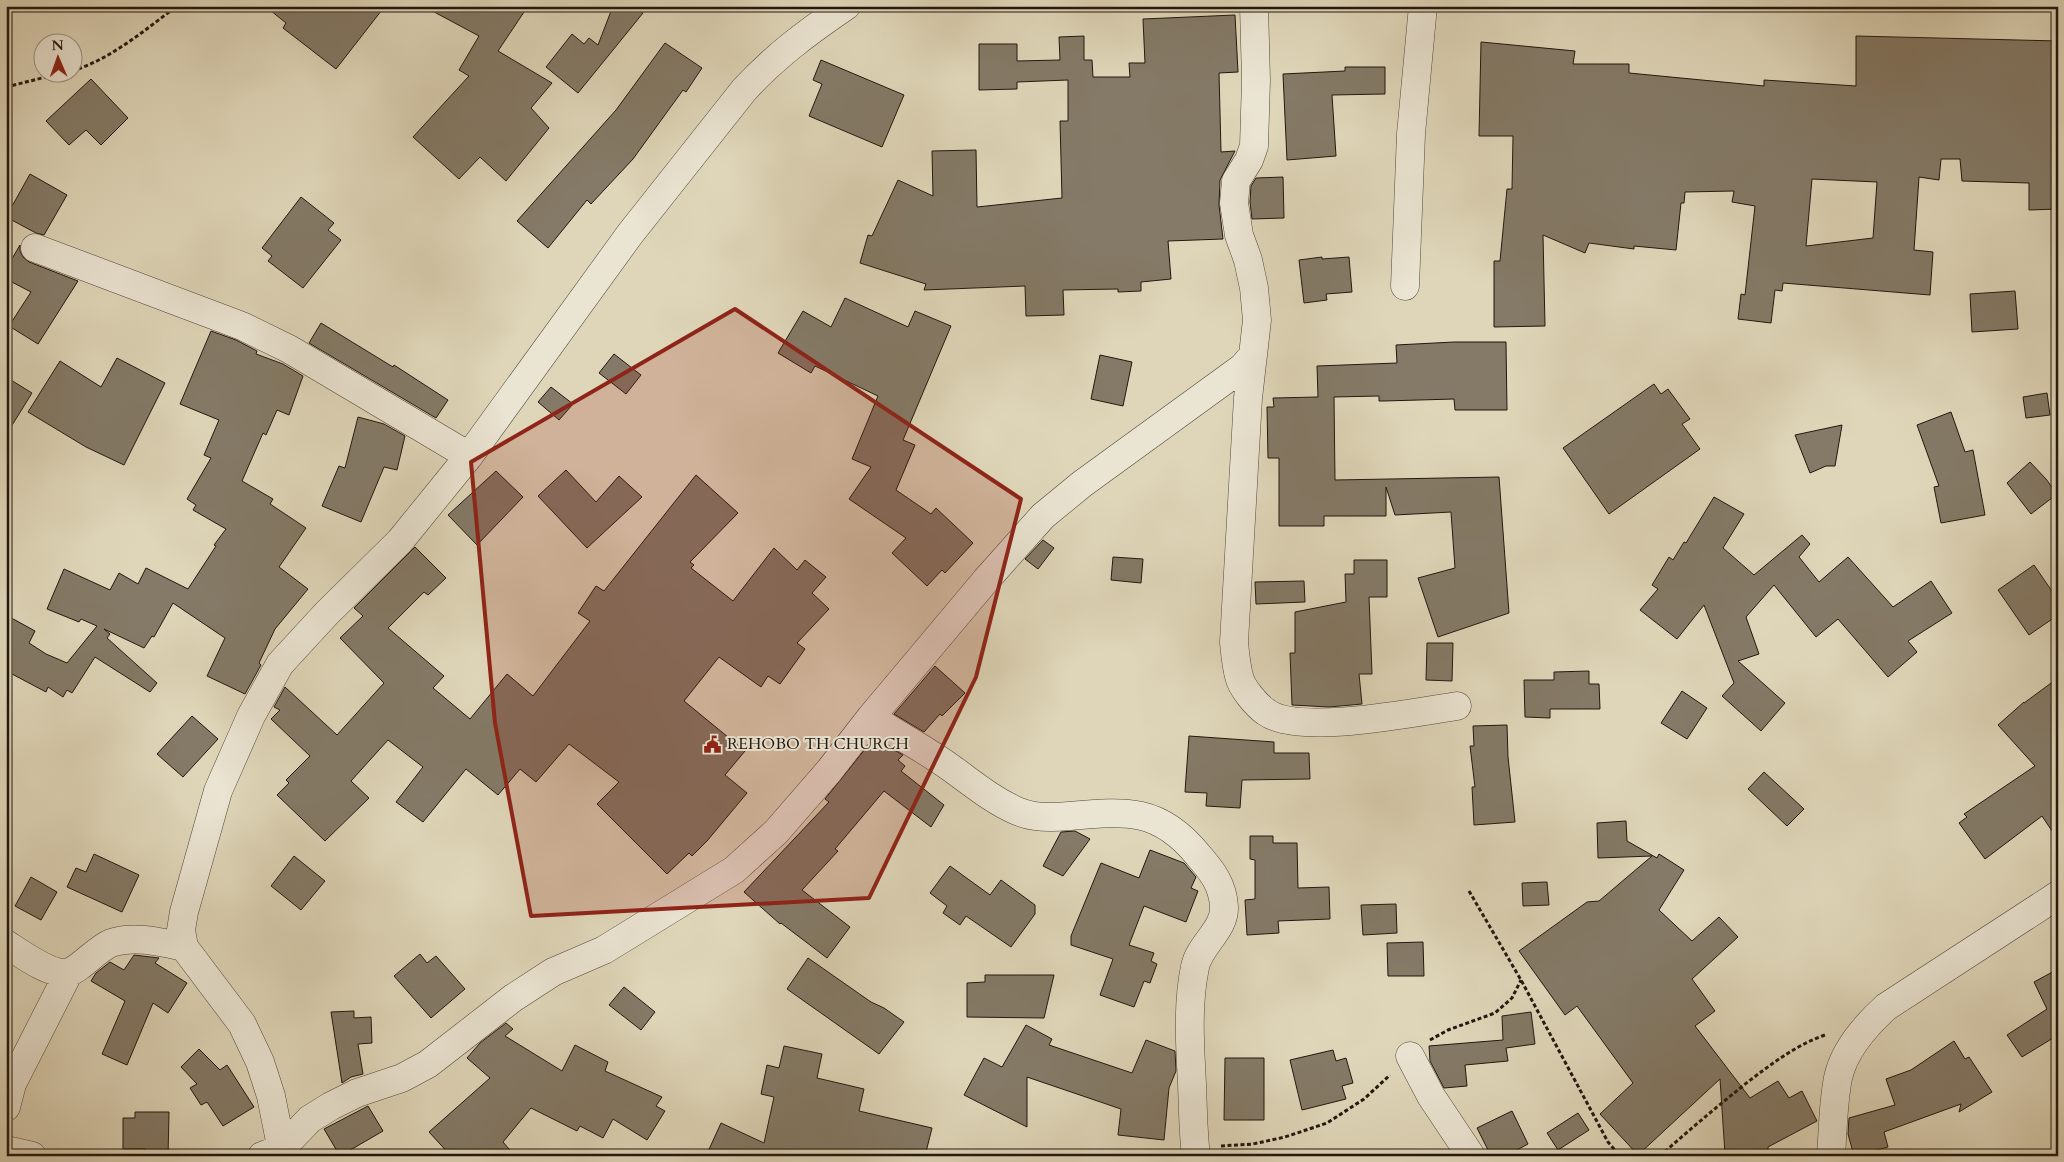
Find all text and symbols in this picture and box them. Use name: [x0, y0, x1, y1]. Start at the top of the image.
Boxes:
north arrow: [32, 32, 82, 82]
text: N: [51, 36, 64, 55]
place label: REHOBO TH CHURCH: [727, 733, 909, 755]
public building icon: REHOBO TH CHURCH: [703, 734, 723, 754]

